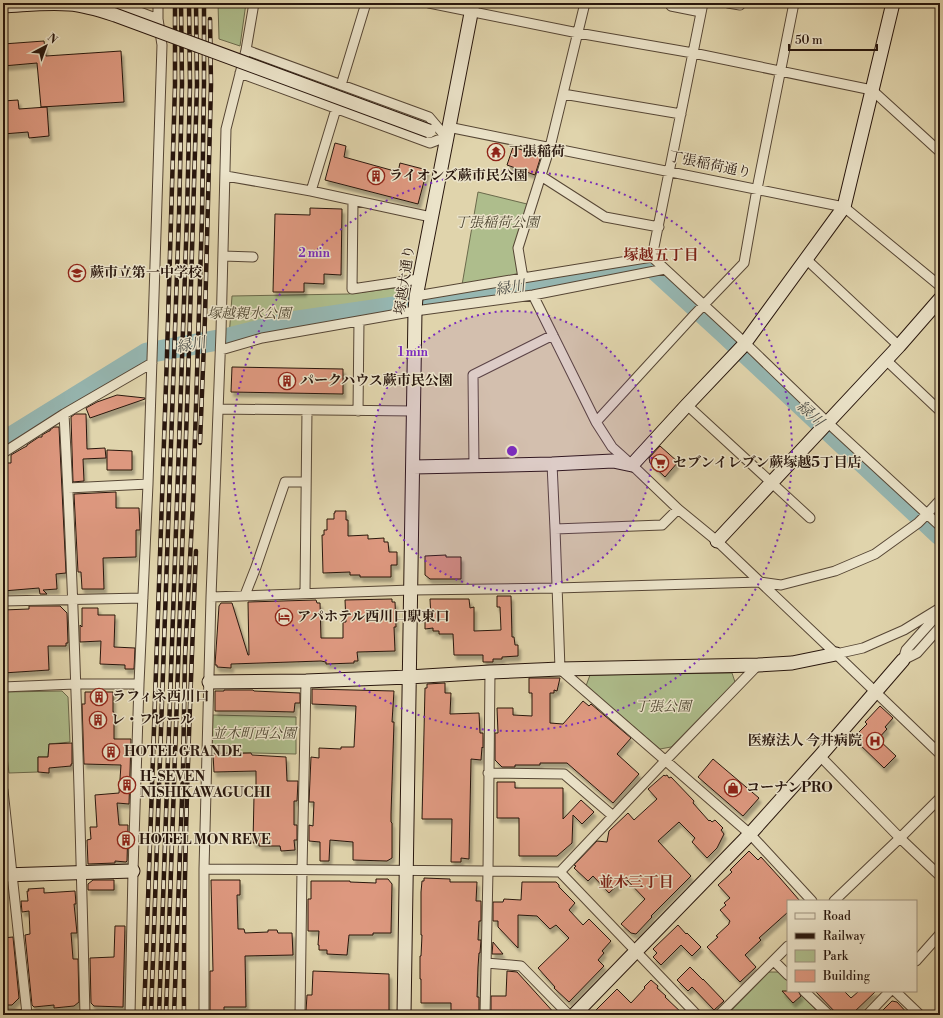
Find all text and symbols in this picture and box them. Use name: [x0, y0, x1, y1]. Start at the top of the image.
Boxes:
north arrow: [26, 26, 66, 66]
scale bar: [789, 26, 877, 52]
text: N: [44, 31, 60, 48]
text: 50 m: [795, 33, 823, 48]
temple icon: 丁張稲荷: [486, 142, 506, 162]
place label: 丁張稲荷: [509, 143, 565, 161]
street label: 丁張稲荷通り: [667, 147, 753, 183]
building icon: ライオンズ蕨市民公園: [366, 166, 386, 186]
place label: ライオンズ蕨市民公園: [389, 167, 528, 185]
park label: 丁張稲荷公園: [455, 214, 541, 232]
street label: 塚越大通り: [391, 244, 419, 316]
text: 2 min: [298, 246, 330, 261]
district label: 塚越五丁目: [623, 246, 699, 265]
school or university icon: 蕨市立第一中学校: [67, 263, 87, 283]
place label: 蕨市立第一中学校: [90, 264, 202, 282]
water label: 緑川: [494, 276, 528, 300]
park label: 塚越親水公園: [207, 305, 293, 323]
water label: 緑川: [174, 332, 209, 357]
text: 1 min: [398, 345, 429, 360]
building icon: パークハウス蕨市民公園: [277, 371, 297, 391]
place label: パークハウス蕨市民公園: [300, 372, 453, 390]
water label: 緑川: [793, 397, 829, 433]
centre of rings: [505, 444, 519, 458]
supermarket icon: セブンイレブン蕨塚越5丁目店: [650, 453, 670, 473]
place label: セブンイレブン蕨塚越5丁目店: [673, 454, 862, 472]
hotel icon: アパホテル西川口駅東口: [274, 607, 294, 627]
place label: アパホテル西川口駅東口: [297, 608, 449, 626]
building icon: ラフィネ西川口: [89, 687, 109, 707]
place label: ラフィネ西川口: [112, 688, 209, 706]
park label: 丁張公園: [635, 698, 693, 716]
building icon: レ・フレール: [88, 710, 108, 730]
place label: レ・フレール: [111, 711, 194, 729]
park label: 並木町西公園: [212, 725, 298, 743]
hospital icon: 医療法人 今井病院: [865, 731, 885, 751]
place label: 医療法人 今井病院: [748, 732, 862, 750]
building icon: HOTEL GRANDE: [101, 742, 121, 762]
place label: HOTEL GRANDE: [124, 743, 242, 761]
place label: H-SEVEN NISHIKAWAGUCHI: [140, 768, 271, 802]
building icon: H-SEVEN NISHIKAWAGUCHI: [117, 775, 137, 795]
shop icon: コーナンPRO: [723, 778, 743, 798]
place label: コーナンPRO: [746, 779, 833, 797]
building icon: HOTEL MON REVE: [116, 830, 136, 850]
place label: HOTEL MON REVE: [139, 831, 271, 849]
district label: 並木三丁目: [598, 873, 674, 892]
legend: [787, 900, 917, 992]
text: Road: [823, 909, 851, 924]
text: Railway: [823, 929, 865, 944]
text: Park: [823, 949, 849, 964]
text: Building: [822, 969, 871, 984]

